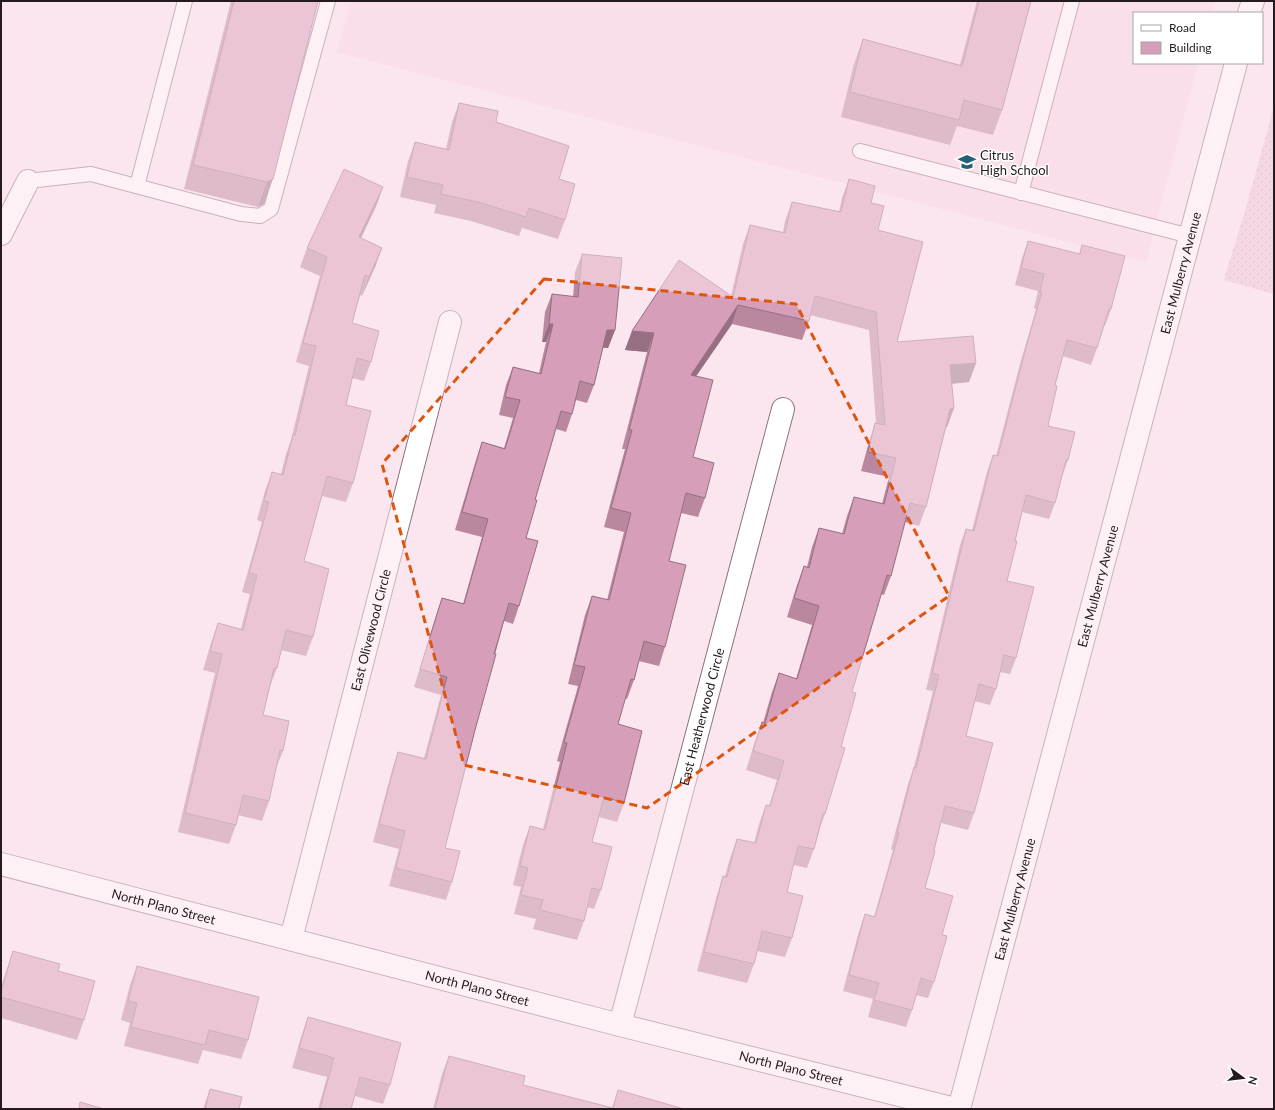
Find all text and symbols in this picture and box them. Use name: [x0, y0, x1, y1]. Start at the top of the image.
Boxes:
legend: [1133, 12, 1263, 64]
text: Road: [1169, 20, 1196, 35]
text: Building: [1169, 40, 1212, 55]
place label: Citrus High School: [980, 147, 1049, 178]
school or university icon: Citrus High School: [957, 152, 977, 172]
street label: East Mulberry Avenue: [1157, 210, 1204, 336]
street label: East Mulberry Avenue: [1074, 523, 1121, 649]
street label: East Olivewood Circle: [347, 567, 394, 693]
street label: East Heatherwood Circle: [676, 646, 728, 787]
street label: East Mulberry Avenue: [991, 836, 1038, 962]
street label: North Plano Street: [110, 885, 218, 928]
street label: North Plano Street: [424, 967, 531, 1009]
street label: North Plano Street: [737, 1047, 845, 1089]
north arrow: [1223, 1058, 1263, 1098]
text: N: [1246, 1075, 1261, 1086]

